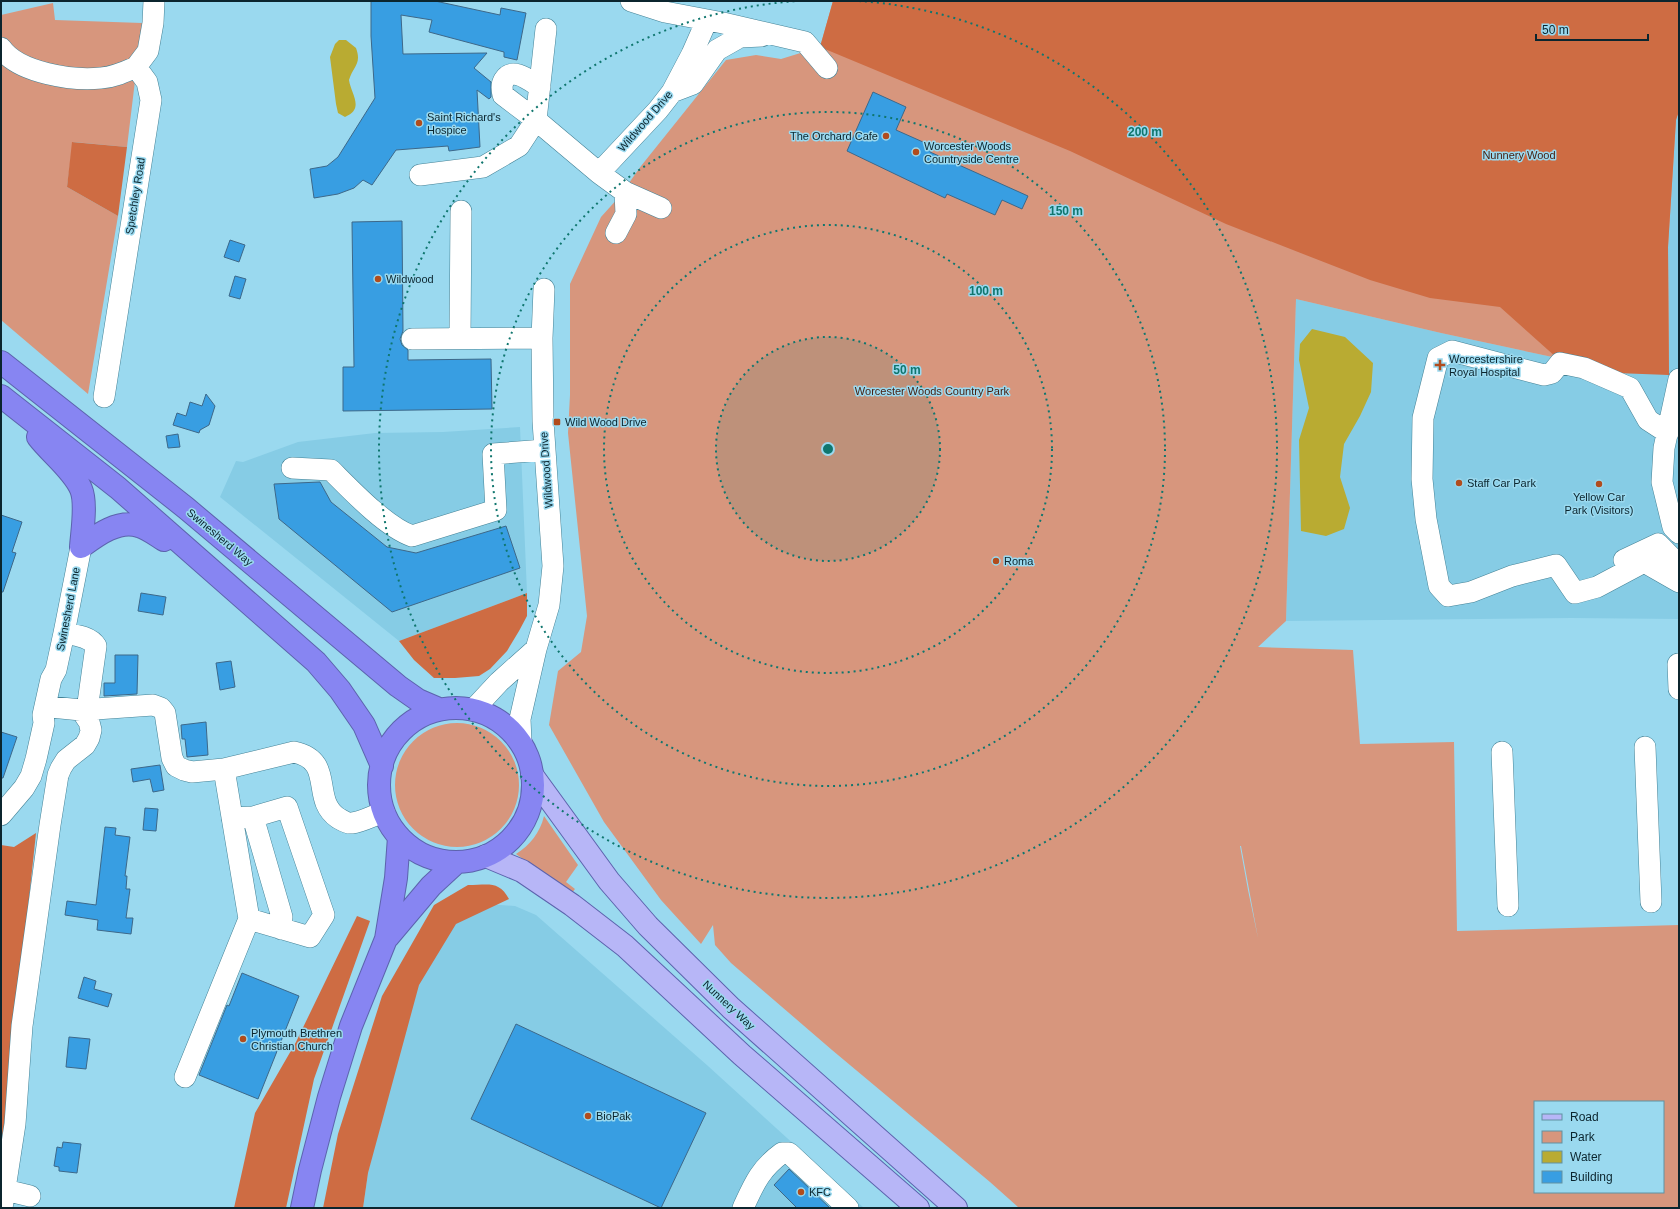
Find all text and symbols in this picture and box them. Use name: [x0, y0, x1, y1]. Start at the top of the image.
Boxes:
scale bar: [1536, 16, 1648, 42]
text: 50 m: [1542, 23, 1569, 37]
street label: Wildwood Drive: [615, 88, 675, 154]
place label: Saint Richard's Hospice: [427, 111, 501, 136]
marker: Saint Richard's Hospice: [414, 118, 424, 128]
text: 200 m: [1128, 125, 1162, 139]
place label: The Orchard Cafe: [790, 130, 878, 142]
marker: The Orchard Cafe: [881, 131, 891, 141]
place label: Worcester Woods Countryside Centre: [924, 140, 1019, 165]
marker: Worcester Woods Countryside Centre: [911, 147, 921, 157]
park label: Nunnery Wood: [1482, 149, 1556, 161]
street label: Spetchley Road: [123, 157, 147, 235]
text: 150 m: [1049, 204, 1083, 218]
place label: Wildwood: [386, 273, 434, 285]
marker: Wildwood: [373, 274, 383, 284]
text: 100 m: [969, 284, 1003, 298]
place label: Worcestershire Royal Hospital: [1449, 353, 1523, 378]
marker: Worcestershire Royal Hospital: [1434, 359, 1446, 371]
text: 50 m: [893, 363, 921, 377]
park label: Worcester Woods Country Park: [855, 385, 1010, 397]
place label: Wild Wood Drive: [565, 416, 647, 428]
marker: Wild Wood Drive: [552, 417, 562, 427]
street label: Wildwood Drive: [537, 431, 555, 509]
centre of rings: [821, 442, 835, 456]
place label: Staff Car Park: [1467, 477, 1536, 489]
marker: Staff Car Park: [1454, 478, 1464, 488]
marker: Yellow Car Park (Visitors): [1594, 479, 1604, 489]
place label: Yellow Car Park (Visitors): [1565, 491, 1633, 516]
street label: Swinesherd Way: [185, 506, 256, 568]
place label: Roma: [1004, 555, 1034, 567]
marker: Roma: [991, 556, 1001, 566]
street label: Swinesherd Lane: [54, 566, 82, 652]
street label: Nunnery Way: [701, 978, 758, 1032]
place label: Plymouth Brethren Christian Church: [251, 1027, 342, 1052]
marker: Plymouth Brethren Christian Church: [238, 1034, 248, 1044]
legend: [1534, 1101, 1664, 1193]
place label: BioPak: [596, 1110, 631, 1122]
text: Road: [1570, 1110, 1599, 1124]
marker: BioPak: [583, 1111, 593, 1121]
text: Park: [1570, 1130, 1596, 1144]
text: Water: [1570, 1150, 1602, 1164]
text: Building: [1570, 1170, 1613, 1184]
place label: KFC: [809, 1186, 831, 1198]
marker: KFC: [796, 1187, 806, 1197]

